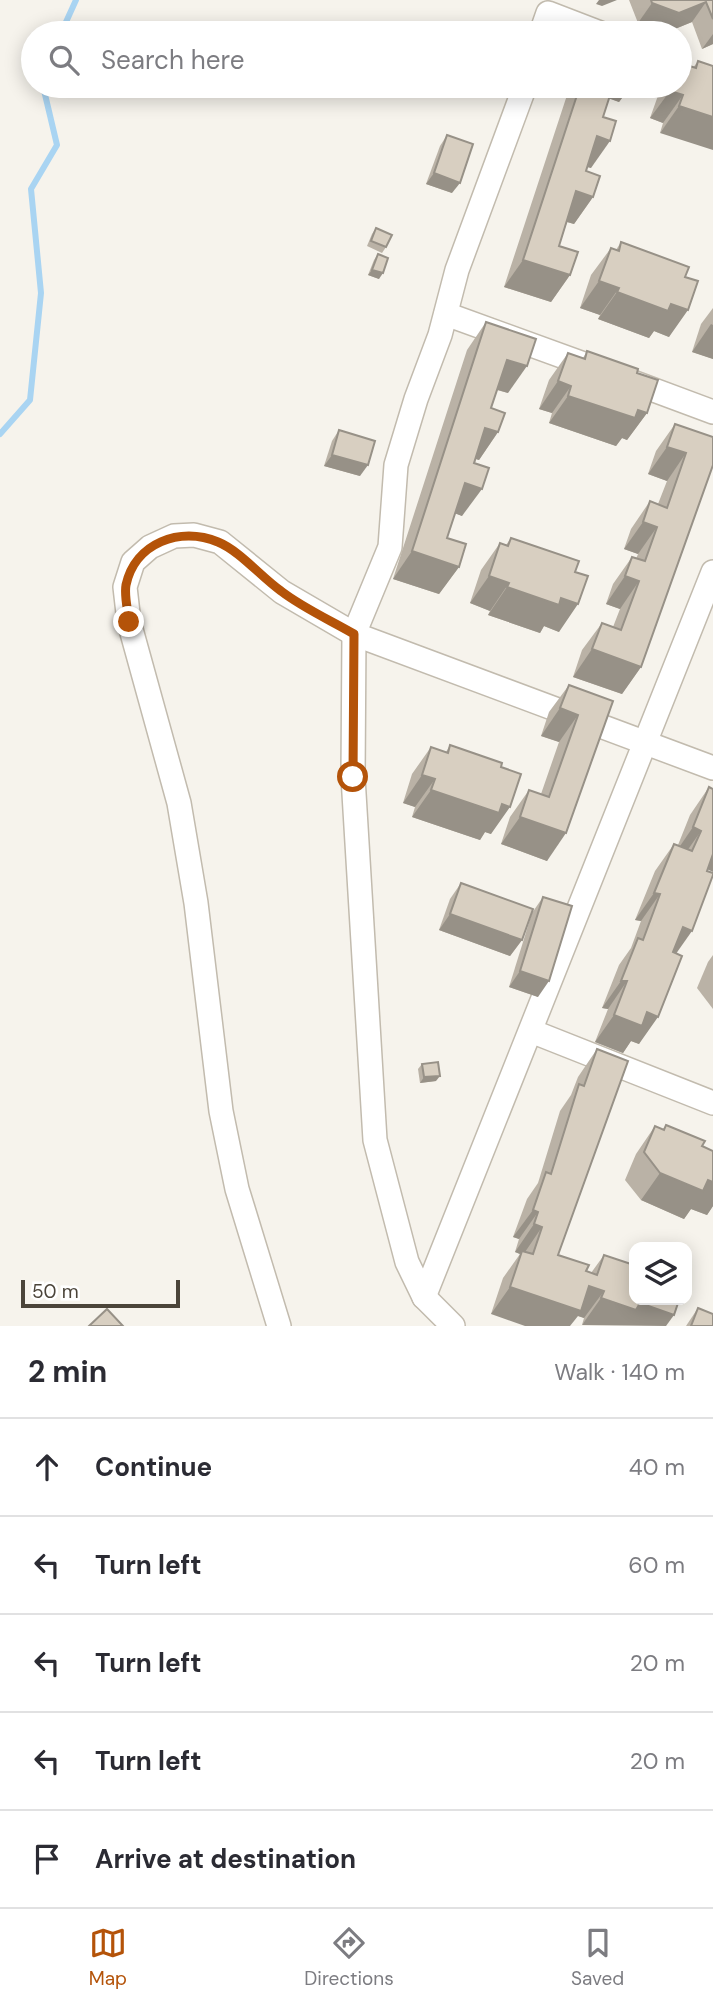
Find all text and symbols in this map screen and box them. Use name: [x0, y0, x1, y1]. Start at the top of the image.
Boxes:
search box: [21, 21, 692, 98]
icon: search: [45, 41, 83, 79]
text: Search here: [101, 43, 244, 77]
route end: [113, 606, 144, 637]
route start: [337, 761, 368, 792]
map controls: [629, 1242, 692, 1305]
button: layers: [629, 1242, 692, 1305]
scale bar: [21, 1277, 180, 1309]
text: 50 m: [32, 1279, 79, 1304]
text: 2 min: [28, 1352, 107, 1391]
text: Walk · 140 m: [554, 1357, 685, 1387]
icon: ahead: [28, 1448, 66, 1486]
text: Continue: [95, 1450, 212, 1484]
text: 40 m: [629, 1452, 685, 1482]
icon: left: [28, 1546, 66, 1584]
text: Turn left: [95, 1548, 202, 1582]
text: 60 m: [628, 1550, 685, 1580]
icon: left: [28, 1644, 66, 1682]
text: Turn left: [95, 1646, 202, 1680]
text: 20 m: [630, 1648, 685, 1678]
icon: left: [28, 1742, 66, 1780]
text: Turn left: [95, 1744, 202, 1778]
text: 20 m: [630, 1746, 685, 1776]
icon: arrive: [28, 1840, 66, 1878]
text: Arrive at destination: [95, 1842, 356, 1876]
tab: Map: [89, 1924, 127, 1991]
tab: Directions: [304, 1924, 394, 1991]
tab: Saved: [571, 1924, 624, 1991]

